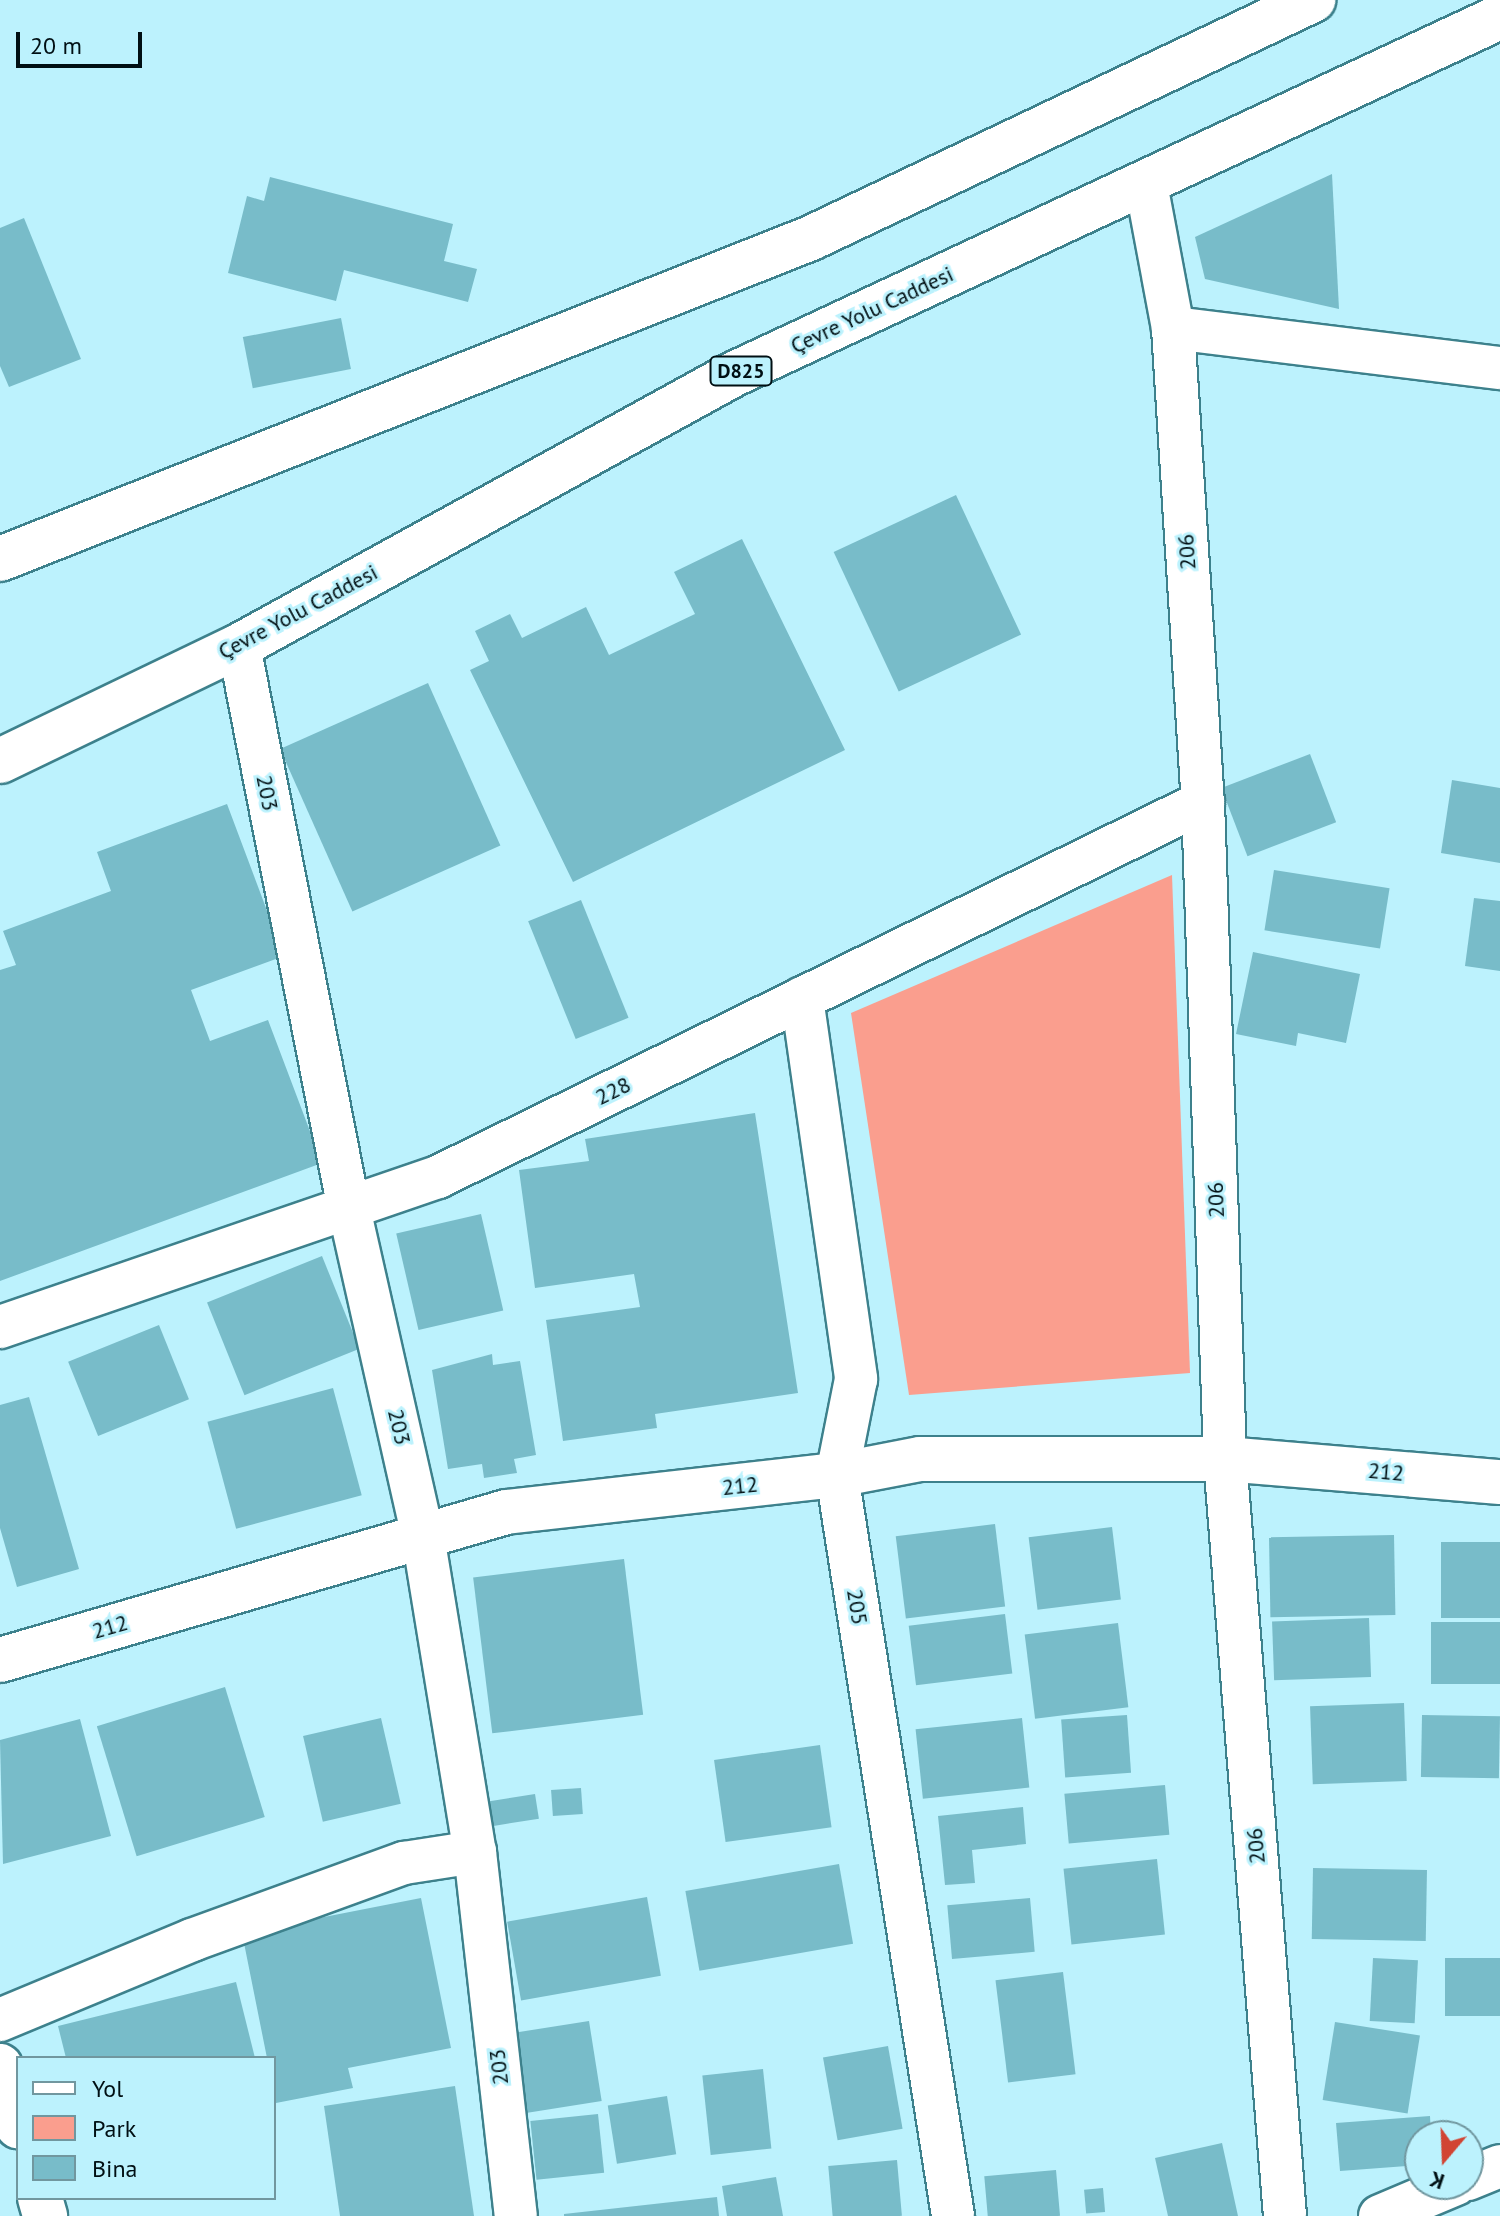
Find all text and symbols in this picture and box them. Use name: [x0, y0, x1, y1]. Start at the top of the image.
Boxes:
scale bar: [20, 16, 146, 66]
text: 20 m: [30, 30, 82, 61]
street label: Çevre Yolu Caddesi: [786, 261, 958, 359]
road number: D825: [709, 355, 773, 387]
street label: 206: [1173, 533, 1201, 571]
street label: Çevre Yolu Caddesi: [214, 559, 382, 665]
street label: 203: [251, 773, 283, 813]
street label: 228: [591, 1071, 635, 1111]
street label: 206: [1202, 1182, 1230, 1218]
street label: 203: [382, 1407, 416, 1447]
street label: 212: [1367, 1457, 1405, 1487]
street label: 212: [721, 1471, 759, 1501]
street label: 205: [841, 1587, 873, 1627]
street label: 212: [89, 1609, 131, 1645]
street label: 206: [1241, 1827, 1271, 1865]
street label: 203: [484, 2048, 514, 2086]
legend: [16, 2056, 276, 2200]
text: Yol: [92, 2073, 123, 2104]
text: Park: [92, 2113, 136, 2144]
north arrow: [1404, 2120, 1484, 2200]
text: Bina: [92, 2153, 137, 2184]
text: K: [1426, 2165, 1448, 2196]

